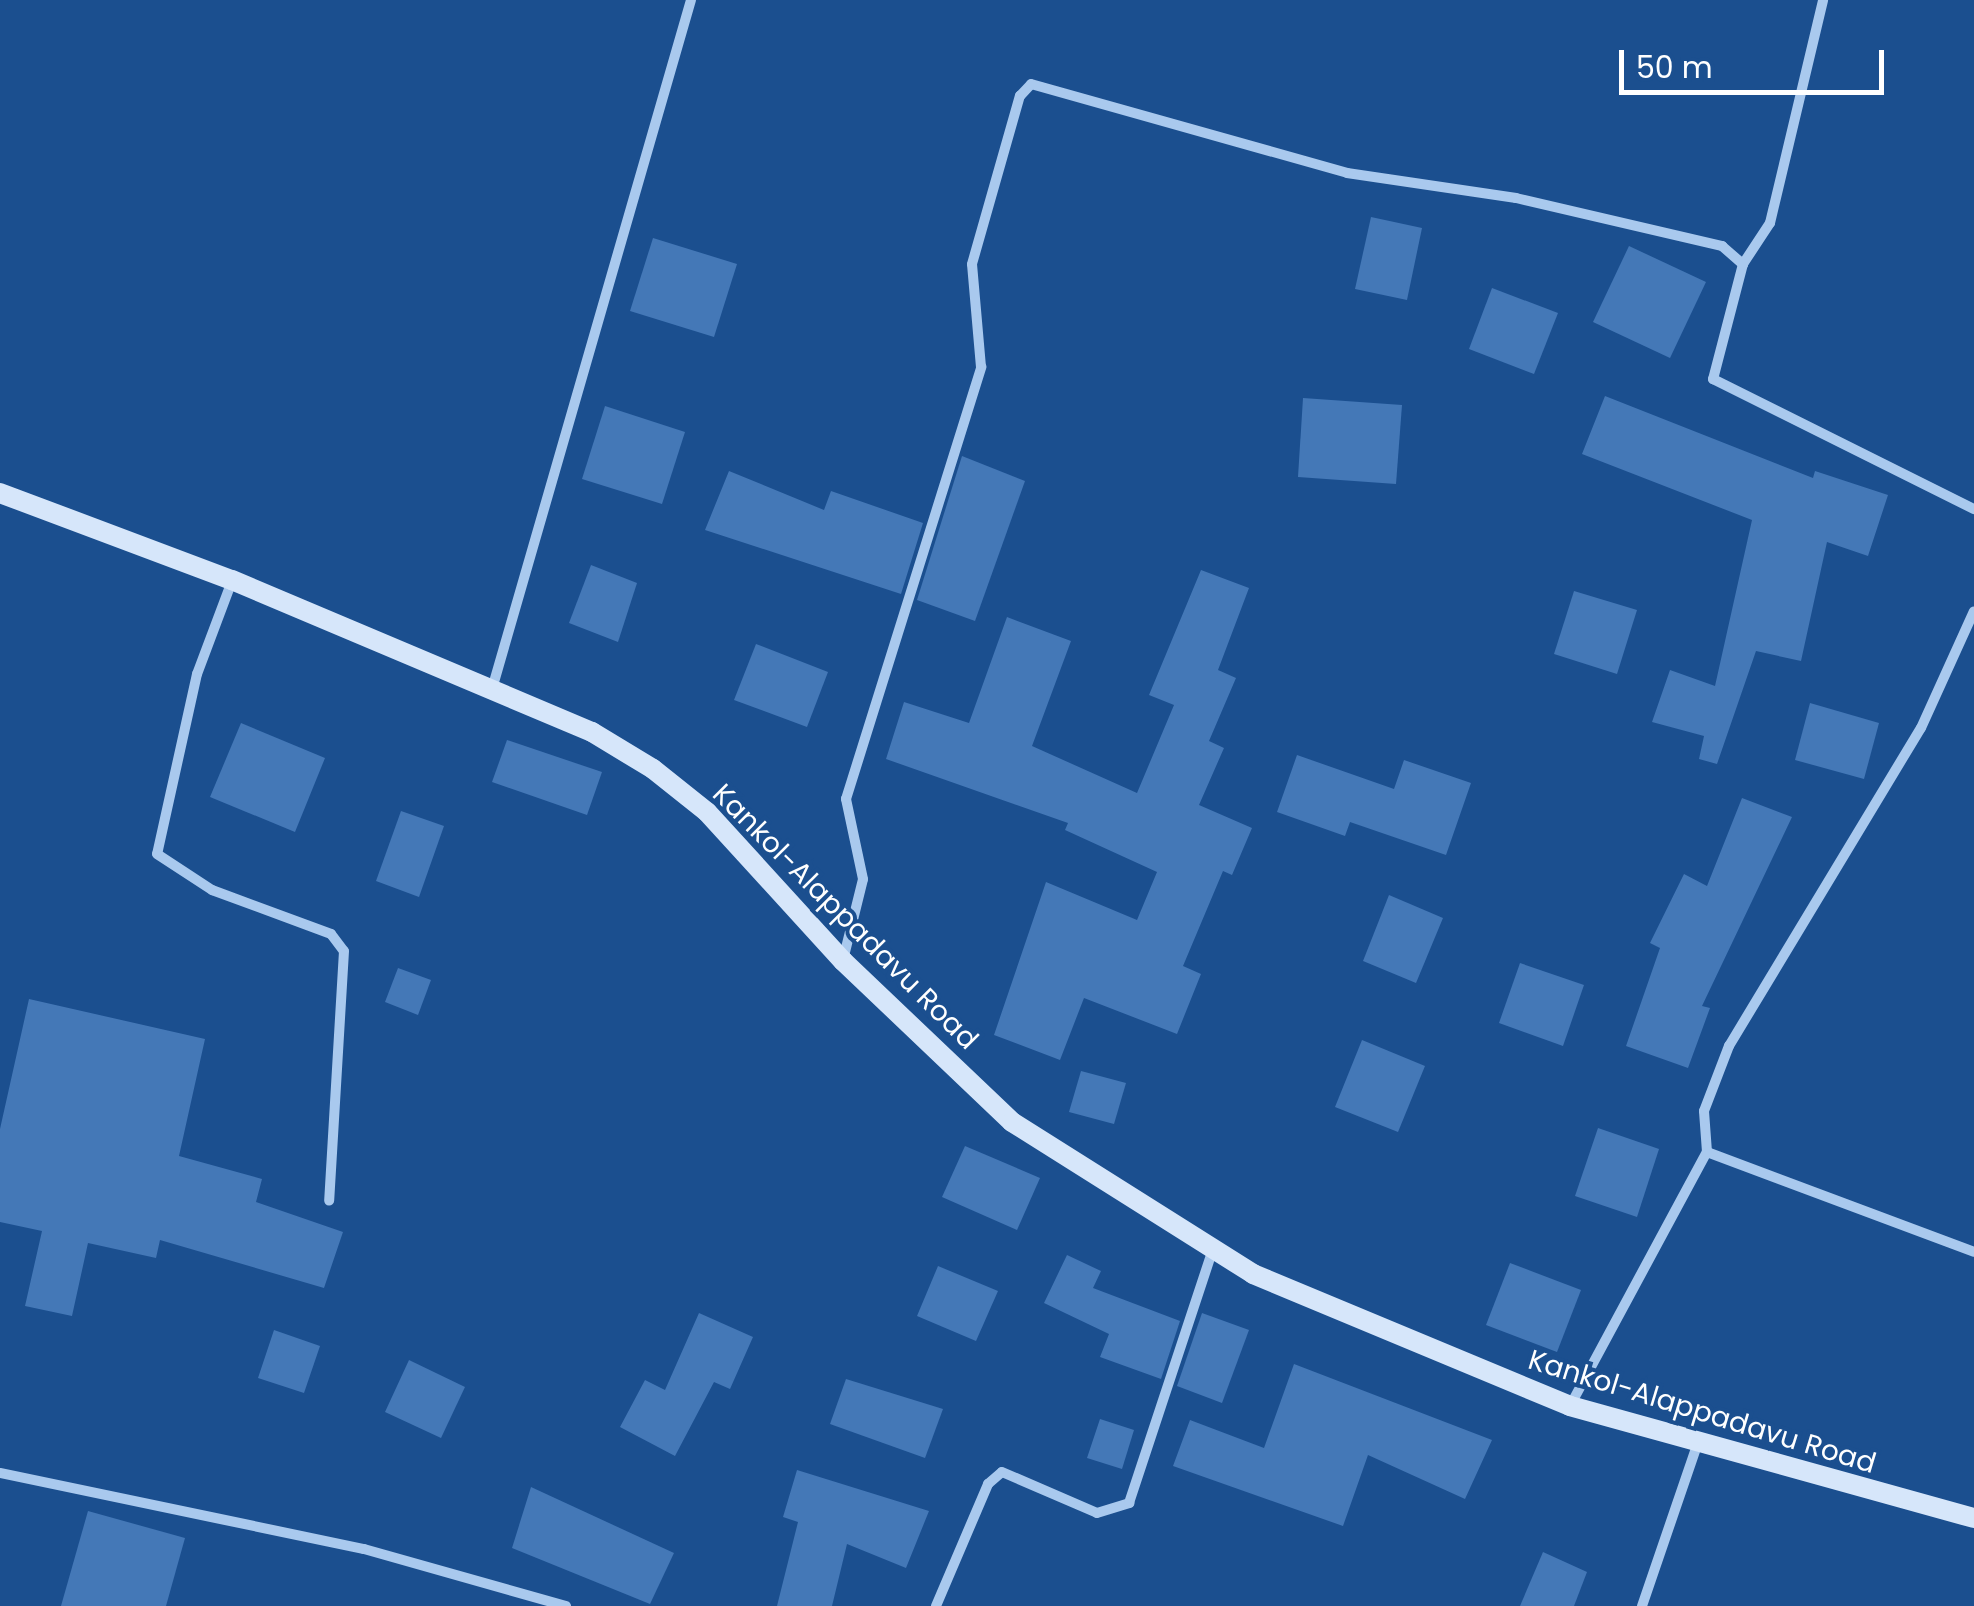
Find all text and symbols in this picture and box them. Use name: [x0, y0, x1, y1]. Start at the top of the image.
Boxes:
scale bar: [1624, 30, 1889, 92]
text: 50 m: [1636, 46, 1713, 89]
street label: Kankol-Alappadavu Road: [705, 777, 985, 1057]
street label: Kankol-Alappadavu Road: [1524, 1343, 1880, 1481]

